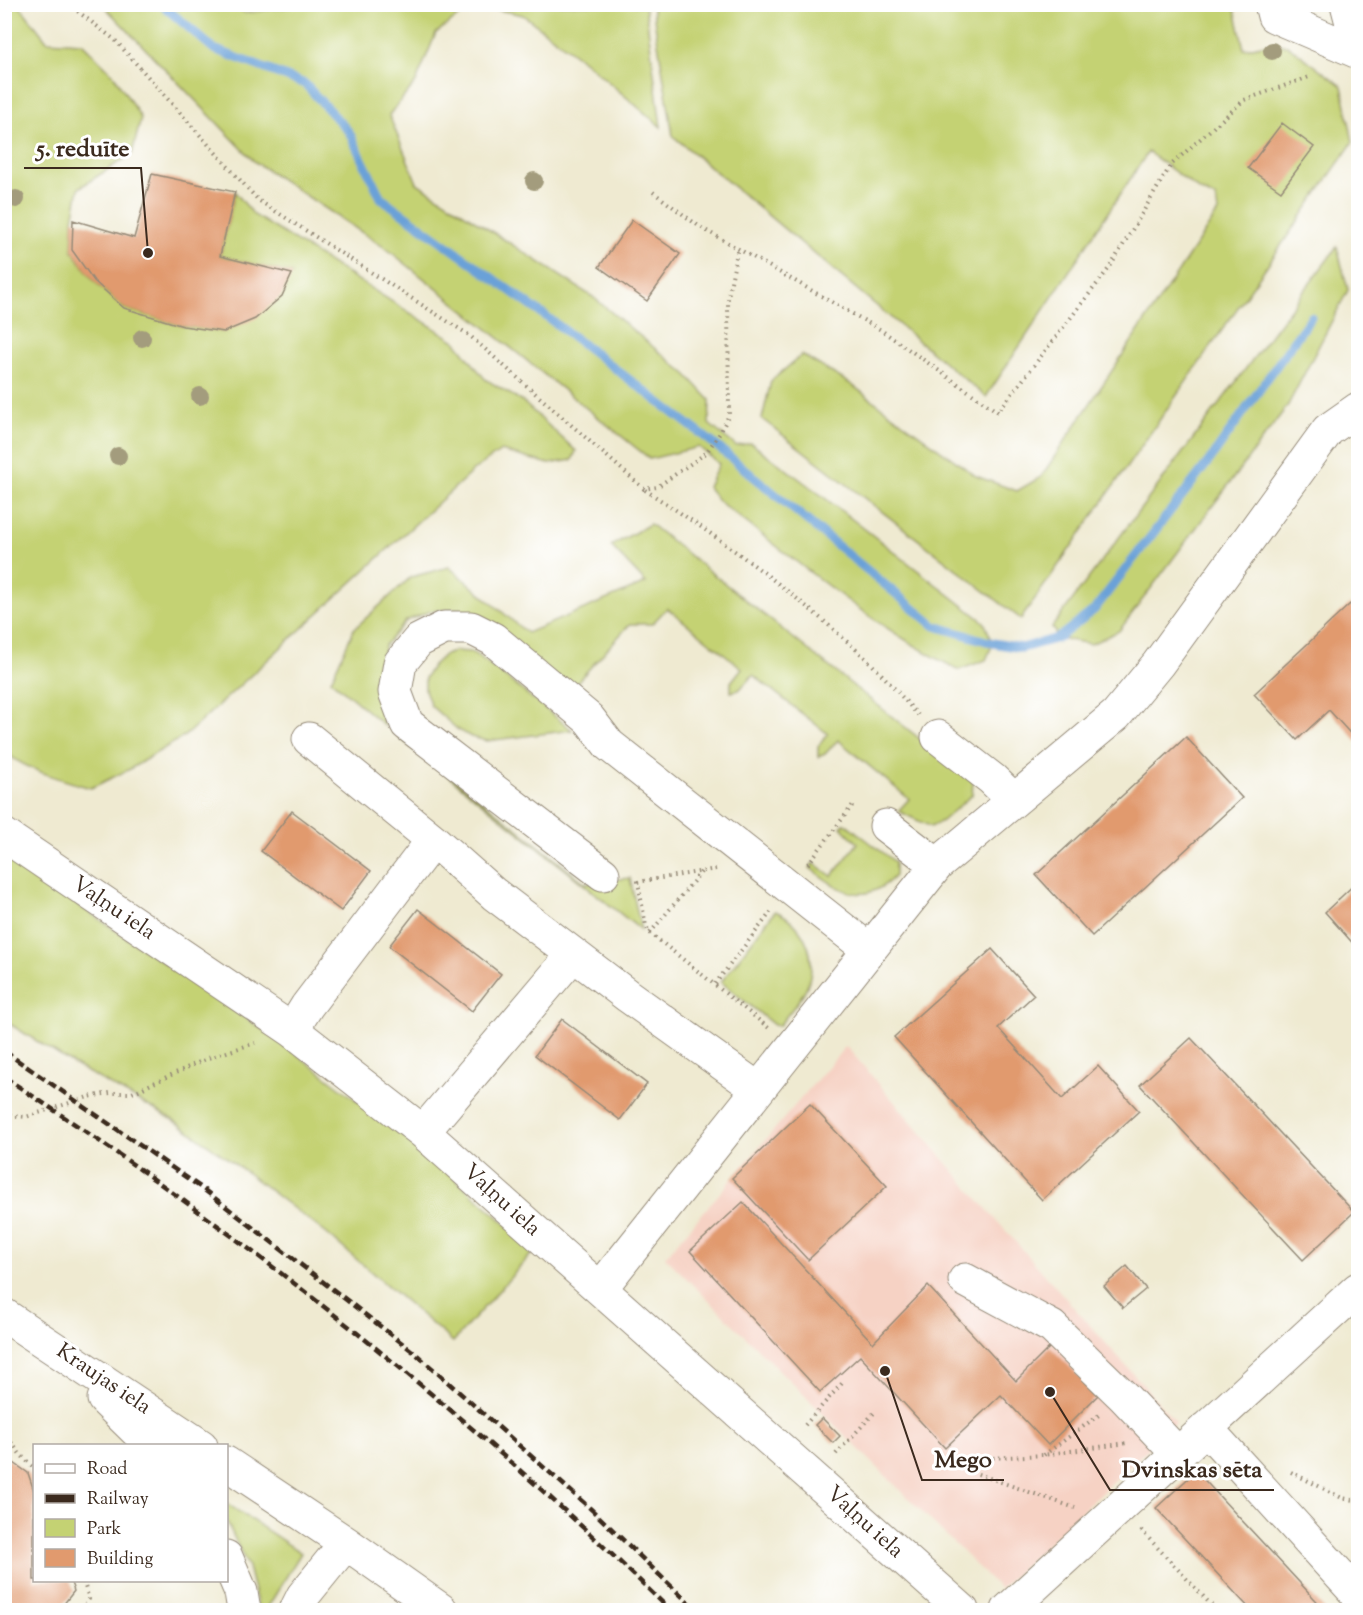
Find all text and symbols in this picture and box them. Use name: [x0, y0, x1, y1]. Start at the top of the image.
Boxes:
callout: 5. reduīte: [24, 126, 141, 168]
text: 5. reduīte: [35, 133, 129, 167]
street label: Vaļņu iela: [64, 869, 162, 949]
street label: Vaļņu iela: [455, 1157, 547, 1245]
street label: Kraujas iela: [49, 1336, 157, 1424]
callout: Mego: [922, 1438, 1004, 1480]
legend: [33, 1444, 228, 1582]
text: Mego: [934, 1444, 992, 1478]
callout: Dvinskas sēta: [1110, 1448, 1274, 1490]
text: Dvinskas sēta: [1122, 1454, 1263, 1488]
text: Road: [87, 1457, 127, 1483]
street label: Vaļņu iela: [818, 1479, 910, 1567]
text: Railway: [87, 1487, 149, 1513]
text: Park: [87, 1517, 122, 1543]
text: Building: [87, 1547, 153, 1573]

